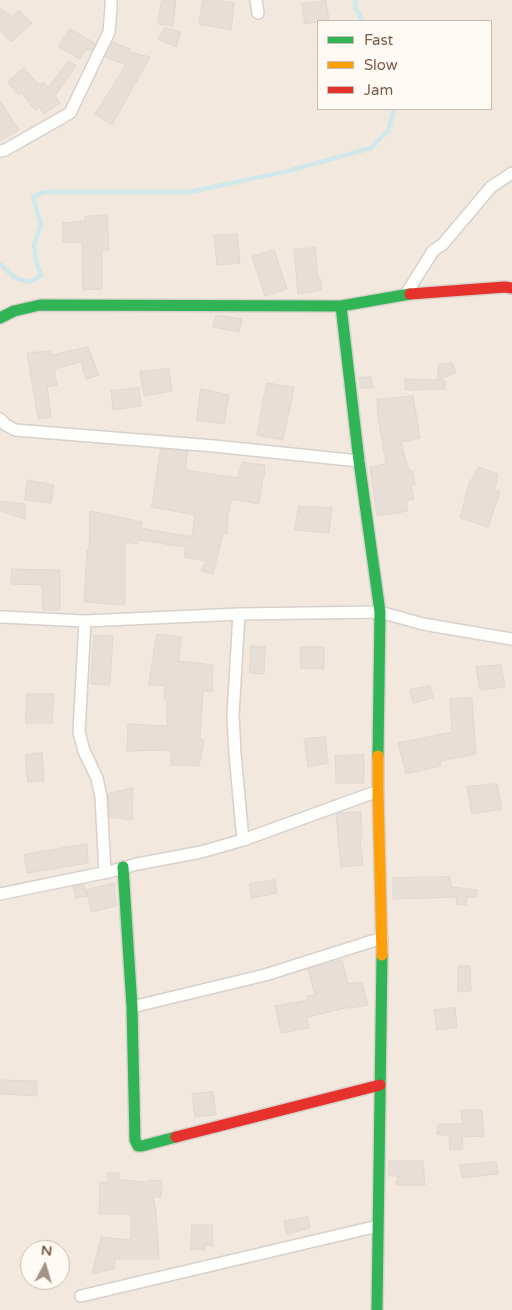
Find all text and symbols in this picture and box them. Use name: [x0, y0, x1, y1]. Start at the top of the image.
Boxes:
legend: [317, 20, 492, 110]
text: Fast: [364, 31, 393, 49]
text: Slow: [364, 56, 398, 74]
text: Jam: [364, 81, 393, 99]
north arrow: [20, 1240, 70, 1290]
text: N: [40, 1242, 53, 1260]

